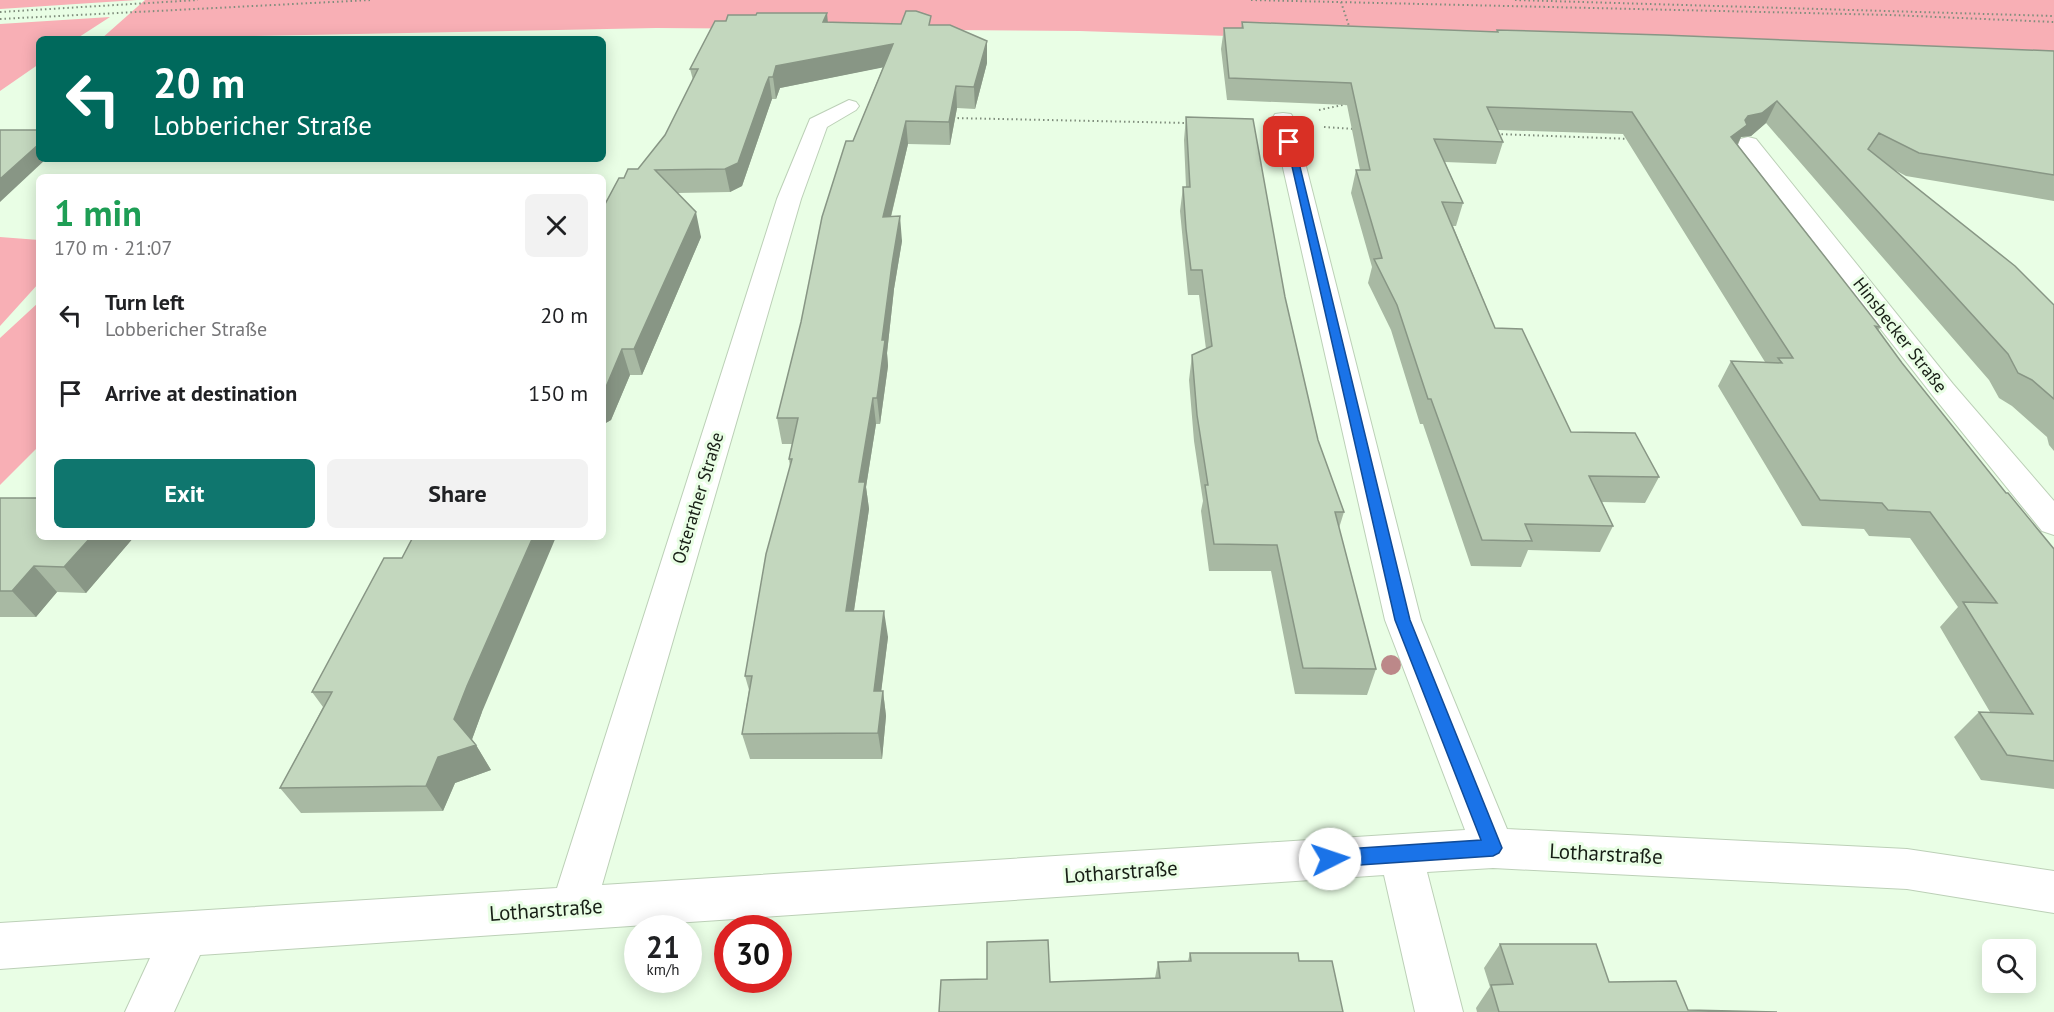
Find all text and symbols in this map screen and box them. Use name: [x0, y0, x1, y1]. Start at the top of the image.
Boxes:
text: 20 m: [153, 55, 245, 110]
icon: left: [54, 60, 132, 138]
text: Lobbericher Straße: [153, 108, 372, 142]
pin: [1263, 116, 1314, 167]
icon: arrive: [1272, 125, 1305, 158]
text: 1 min: [54, 189, 142, 236]
button: close: [525, 194, 588, 257]
text: 170 m · 21:07: [54, 235, 172, 261]
street label: Hinsbecker Straße: [1848, 272, 1953, 397]
text: Turn left: [105, 288, 185, 316]
icon: left: [54, 299, 87, 332]
text: 20 m: [540, 301, 588, 329]
text: Lobbericher Straße: [105, 316, 267, 342]
icon: arrive: [54, 377, 87, 410]
text: Arrive at destination: [105, 379, 297, 407]
text: 150 m: [528, 379, 588, 407]
street label: Osterather Straße: [667, 429, 728, 566]
button: Exit: [54, 459, 315, 528]
button: Share: [327, 459, 588, 528]
position arrow: [1298, 827, 1362, 891]
street label: Lotharstraße: [1549, 837, 1663, 870]
street label: Lotharstraße: [1063, 854, 1179, 889]
street label: Lotharstraße: [488, 892, 604, 927]
speed limit sign: 30: [714, 915, 792, 993]
text: 21: [646, 927, 680, 966]
map controls: [1982, 939, 2036, 993]
button: search: [1982, 939, 2036, 993]
text: km/h: [647, 960, 679, 979]

